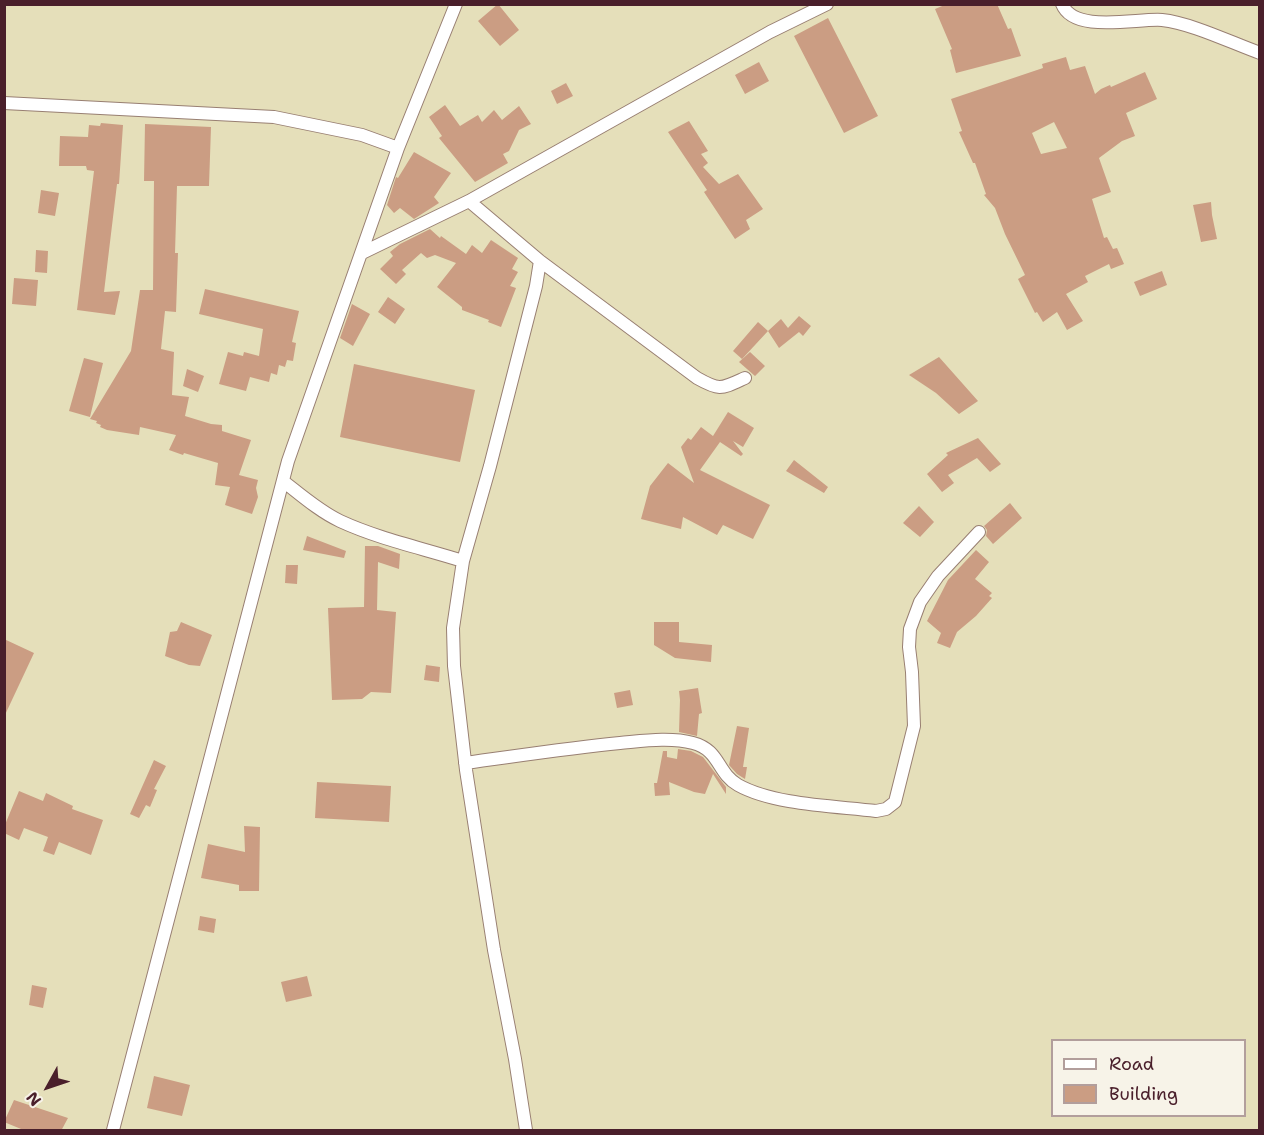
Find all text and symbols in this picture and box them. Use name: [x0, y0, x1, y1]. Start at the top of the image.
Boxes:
legend: [1051, 1039, 1246, 1117]
text: Road: [1109, 1052, 1154, 1076]
north arrow: [18, 1057, 78, 1117]
text: Building: [1109, 1082, 1178, 1106]
text: N: [22, 1087, 46, 1111]

